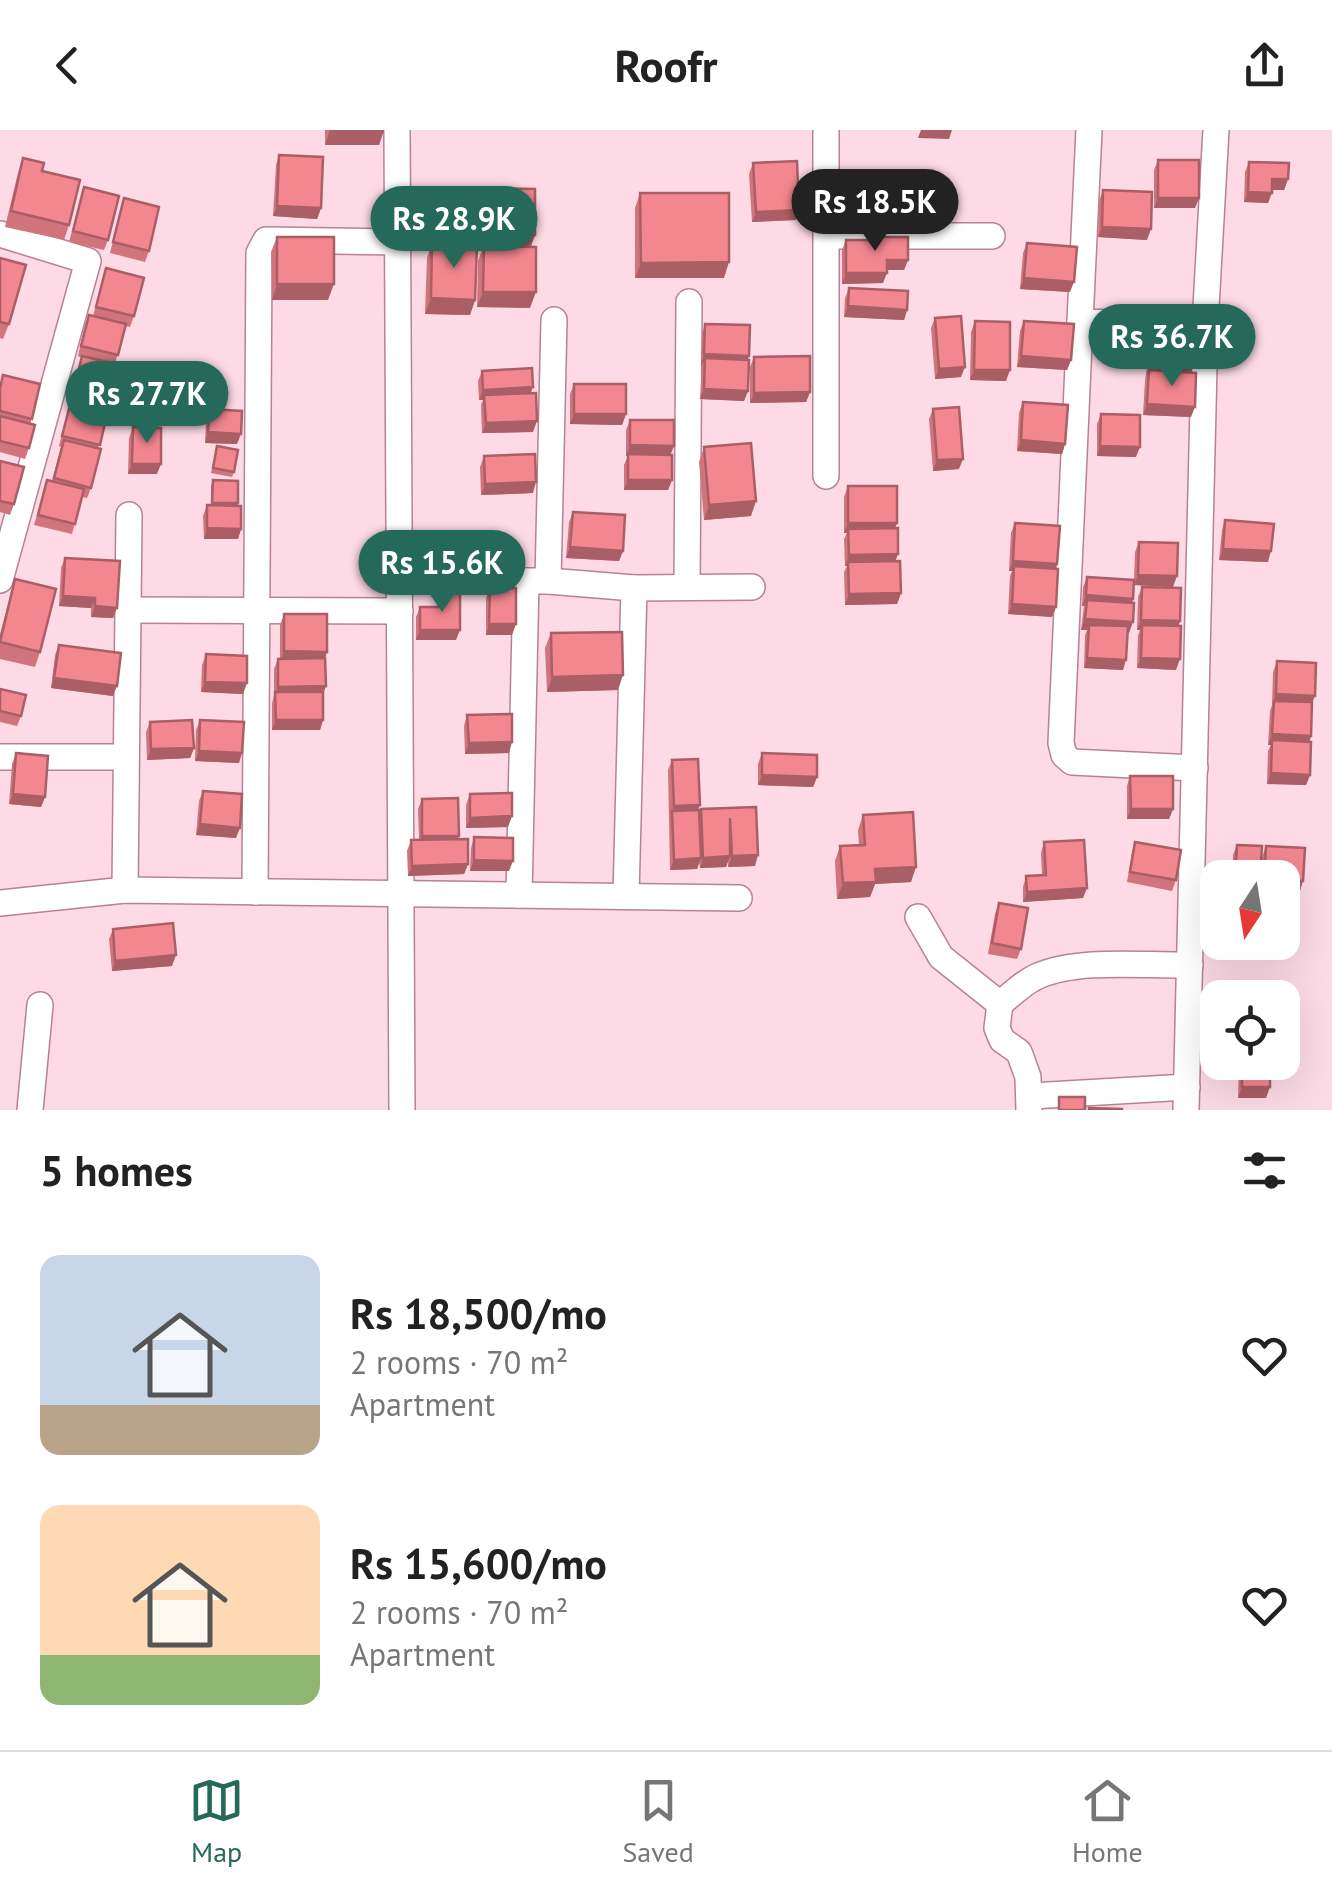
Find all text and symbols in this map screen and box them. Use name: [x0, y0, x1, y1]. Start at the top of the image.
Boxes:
text: Roofr: [615, 36, 717, 94]
icon: back: [40, 38, 95, 93]
icon: share: [1237, 38, 1292, 93]
pin: Rs 18.5K: [772, 169, 978, 254]
text: Rs 18.5K: [813, 180, 937, 222]
pin: Rs 28.9K: [351, 186, 557, 271]
text: Rs 28.9K: [392, 197, 516, 239]
pin: Rs 36.7K: [1069, 304, 1275, 389]
text: Rs 36.7K: [1110, 315, 1234, 357]
pin: Rs 27.7K: [44, 361, 250, 446]
text: Rs 27.7K: [87, 372, 207, 414]
pin: Rs 15.6K: [339, 530, 545, 615]
text: Rs 15.6K: [380, 541, 504, 583]
north arrow: [1200, 860, 1300, 960]
map controls: [1200, 860, 1300, 1080]
button: locate: [1200, 980, 1300, 1080]
text: 5 homes: [40, 1143, 193, 1198]
icon: filters: [1237, 1143, 1292, 1198]
text: Rs 18,500/mo: [350, 1286, 607, 1341]
icon: home: [120, 1295, 240, 1415]
icon: heart: [1237, 1328, 1292, 1383]
text: 2 rooms · 70 m²: [350, 1341, 568, 1383]
text: Apartment: [350, 1383, 495, 1425]
text: Rs 15,600/mo: [350, 1536, 607, 1591]
icon: home: [120, 1545, 240, 1665]
icon: heart: [1237, 1578, 1292, 1633]
text: 2 rooms · 70 m²: [350, 1591, 568, 1633]
text: Apartment: [350, 1633, 495, 1675]
tab: Map: [189, 1773, 244, 1870]
tab: Saved: [622, 1773, 694, 1870]
tab: Home: [1072, 1773, 1143, 1870]

